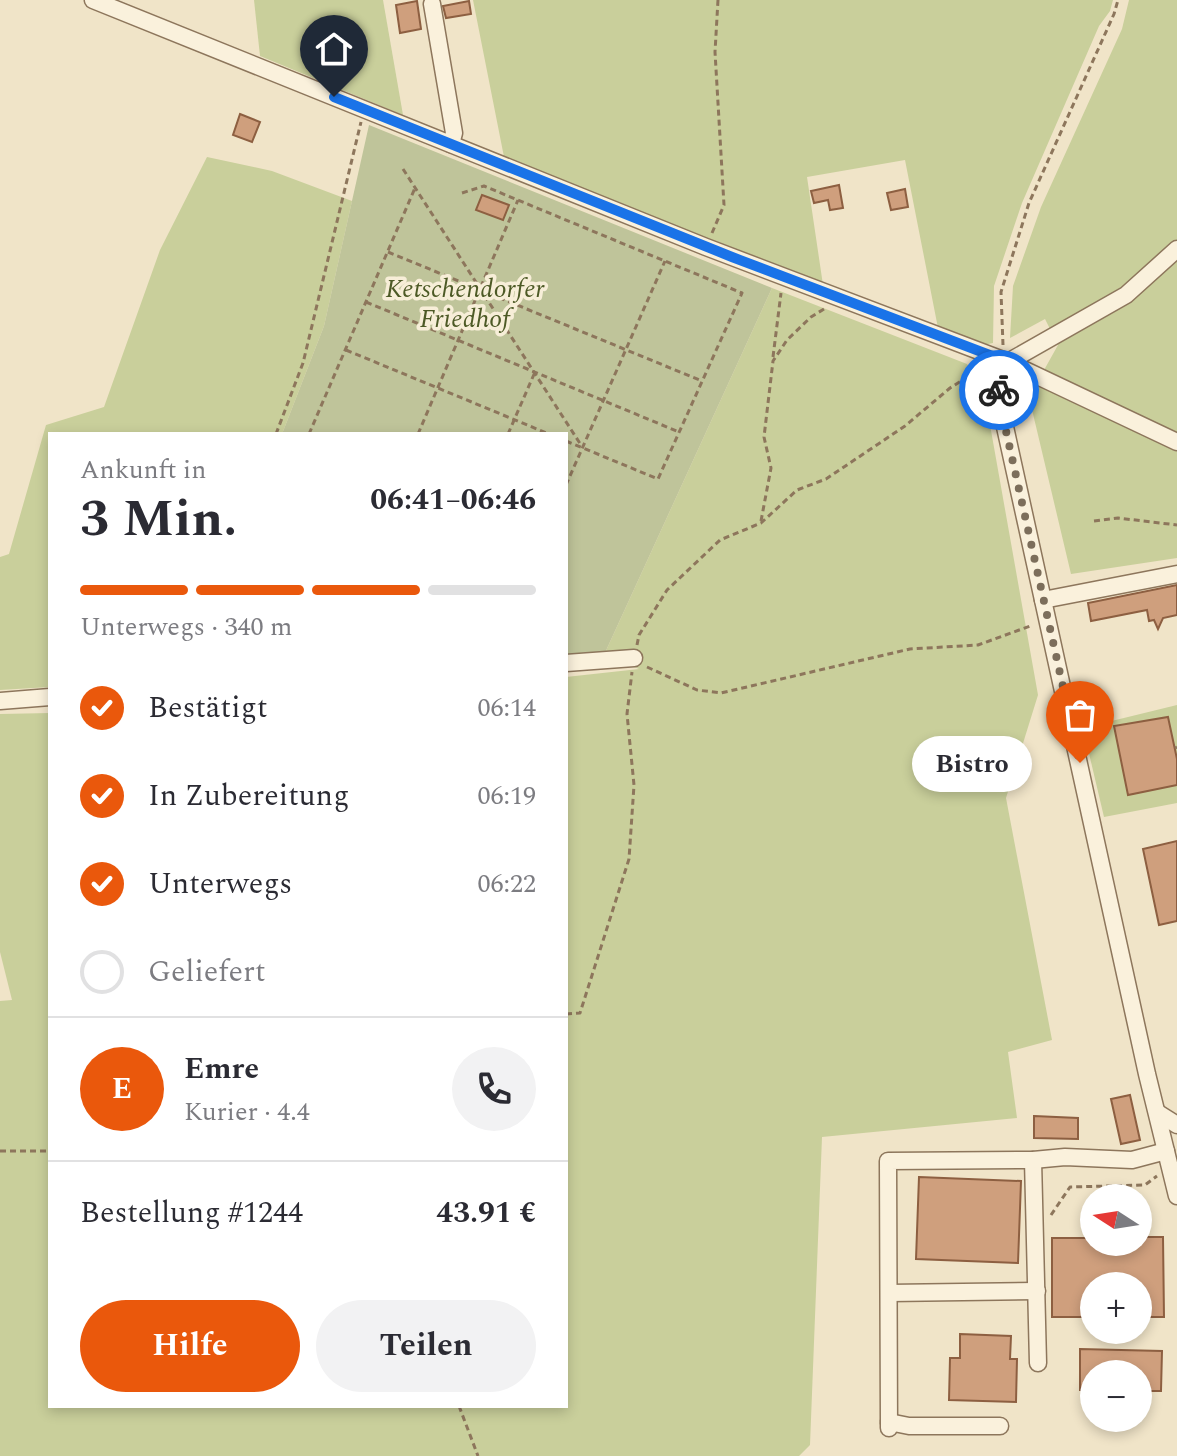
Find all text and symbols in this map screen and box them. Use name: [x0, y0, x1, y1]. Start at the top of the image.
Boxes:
pin: [300, 15, 368, 97]
icon: home: [312, 27, 356, 71]
park label: Ketschendorfer Friedhof: [386, 269, 545, 339]
courier: [959, 350, 1039, 430]
icon: bike: [977, 368, 1021, 412]
text: Ankunft in: [80, 450, 206, 490]
text: 06:41–06:46: [370, 477, 536, 523]
text: 3 Min.: [80, 480, 237, 559]
text: Unterwegs · 340 m: [80, 607, 292, 647]
pin: [1046, 681, 1114, 763]
text: Bestätigt: [148, 685, 268, 731]
icon: check: [80, 686, 124, 730]
text: 06:14: [477, 688, 536, 728]
icon: bag: [1058, 693, 1102, 737]
callout: Bistro: [912, 735, 1032, 791]
text: Bistro: [935, 744, 1009, 784]
text: In Zubereitung: [148, 773, 349, 819]
icon: check: [80, 774, 124, 818]
text: 06:19: [477, 776, 536, 816]
text: Unterwegs: [148, 861, 292, 907]
icon: check: [80, 862, 124, 906]
text: 06:22: [477, 864, 536, 904]
text: Geliefert: [148, 949, 266, 995]
text: Emre: [184, 1046, 259, 1092]
button: phone: [452, 1047, 536, 1131]
text: E: [112, 1066, 132, 1112]
text: Kurier · 4.4: [184, 1092, 310, 1132]
north arrow: [1080, 1184, 1152, 1256]
map controls: [1080, 1184, 1152, 1432]
text: Bestellung #1244: [80, 1190, 303, 1236]
text: 43.91 €: [436, 1190, 536, 1236]
button: +: [1080, 1272, 1152, 1344]
button: Hilfe: [80, 1300, 300, 1392]
button: Teilen: [316, 1300, 536, 1392]
button: −: [1080, 1360, 1152, 1432]

